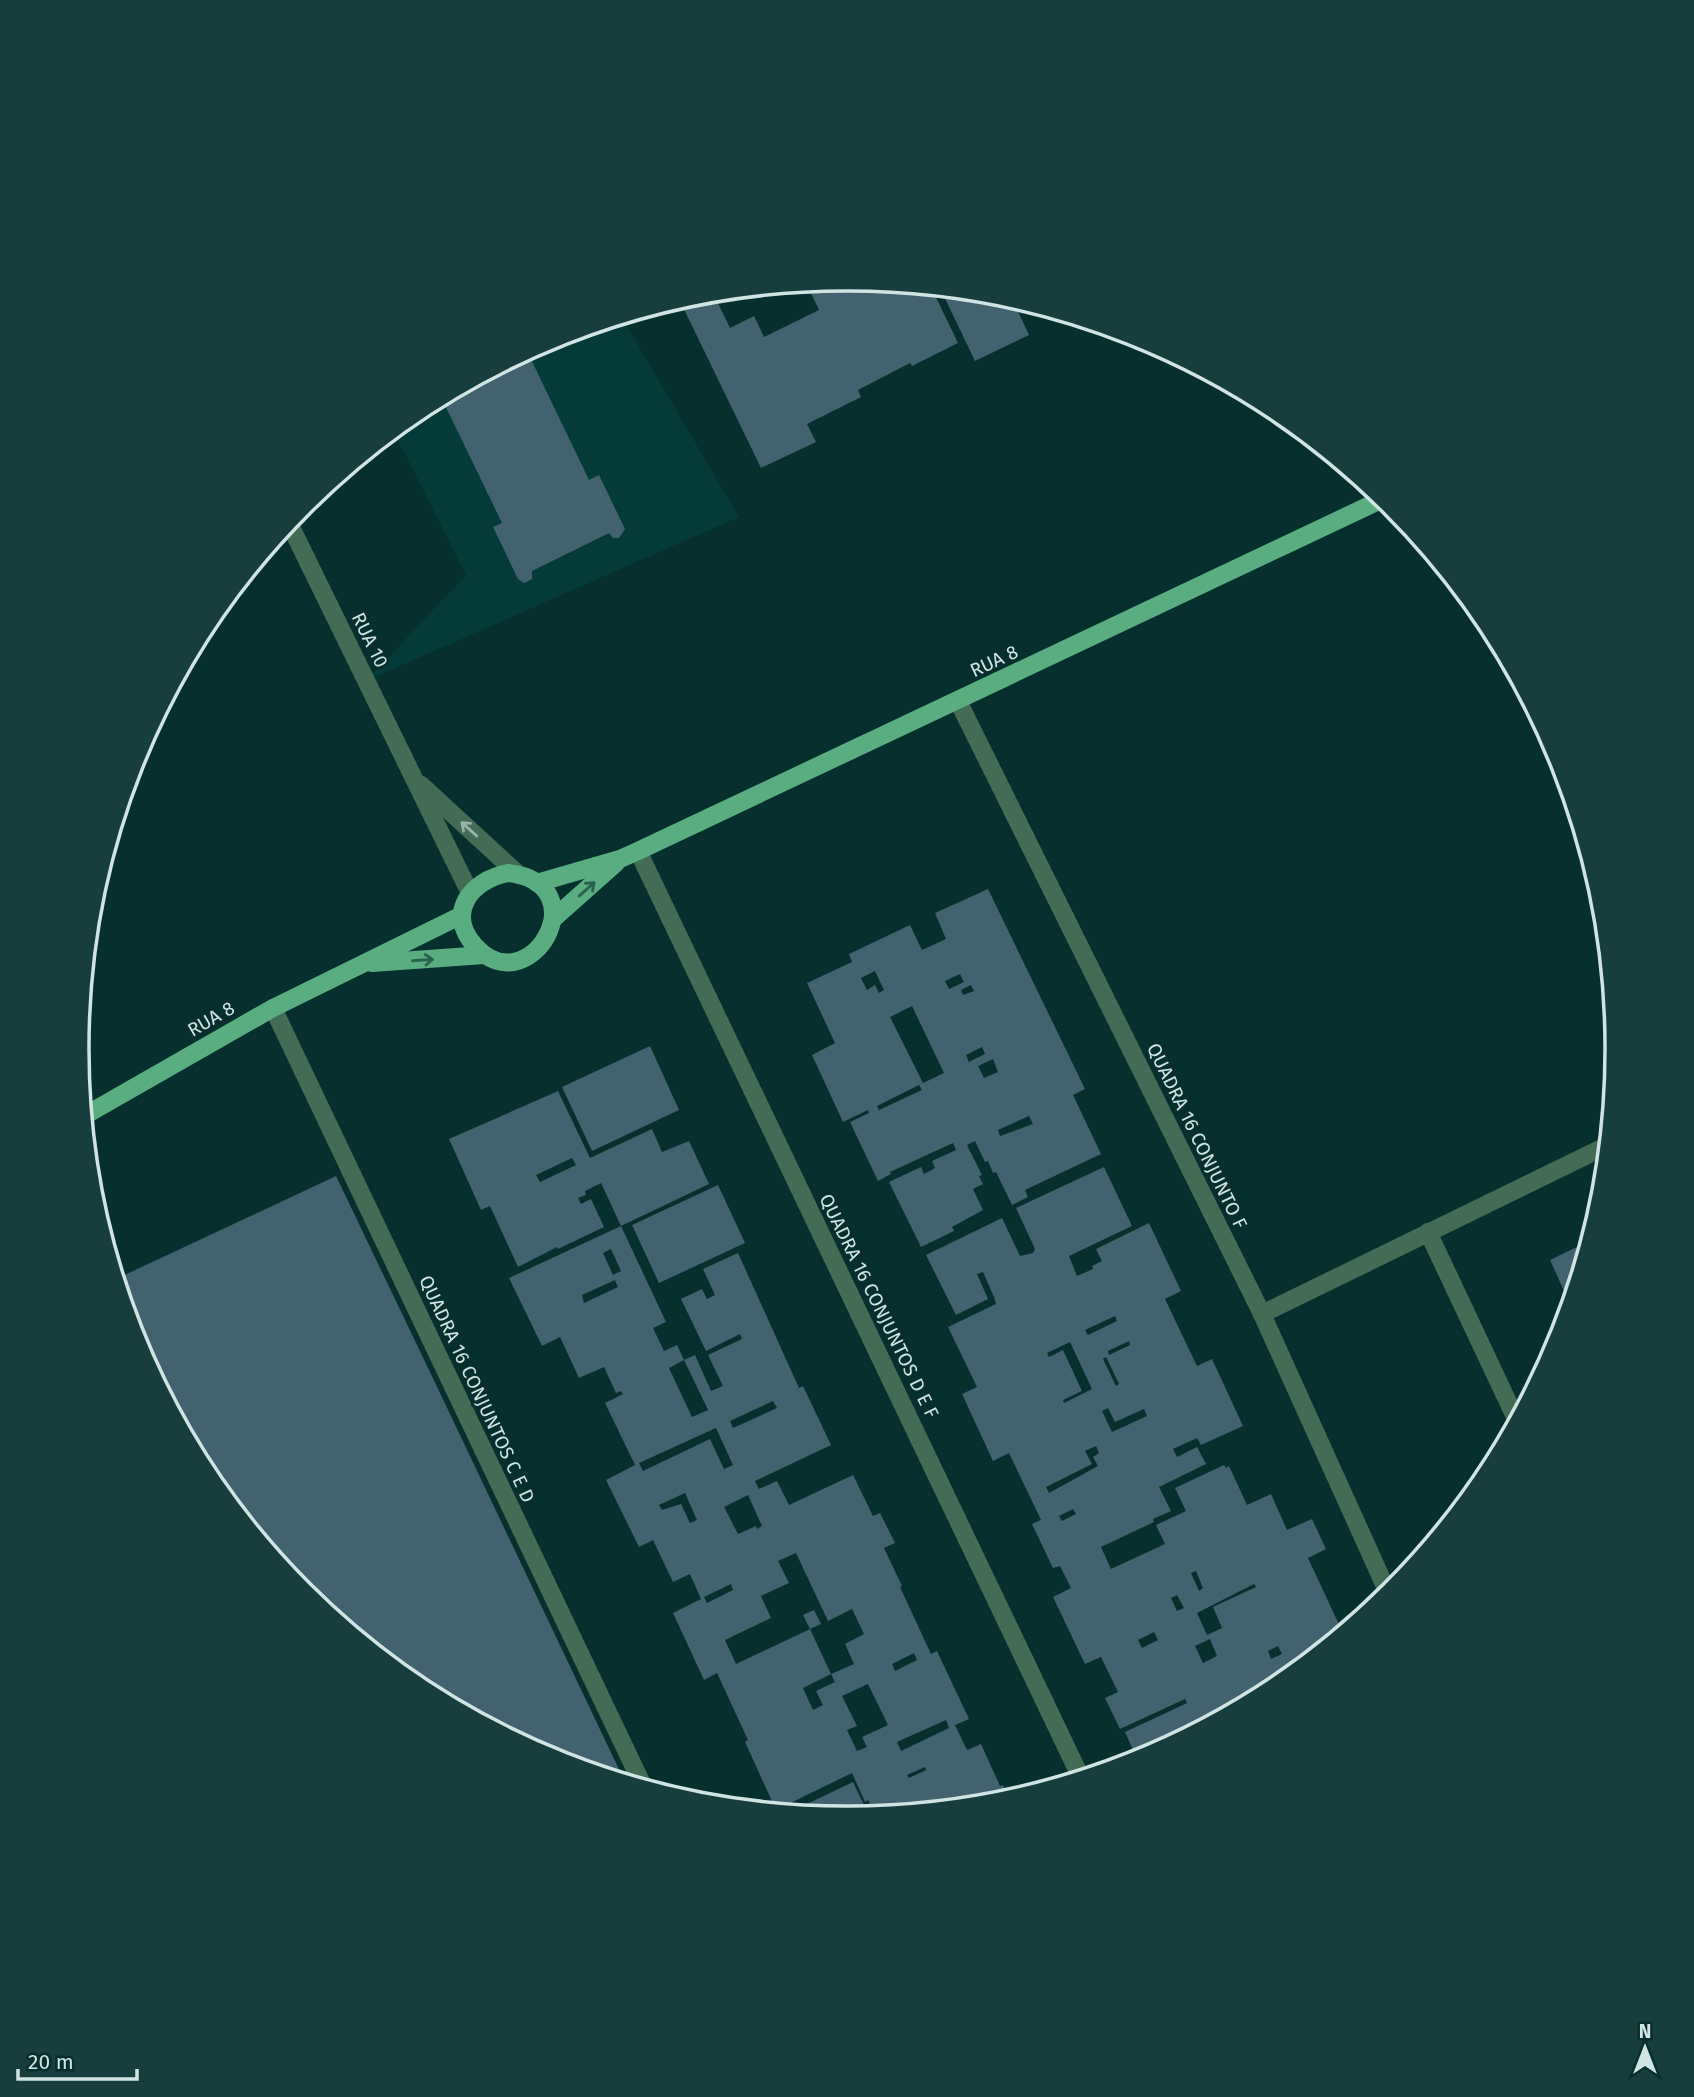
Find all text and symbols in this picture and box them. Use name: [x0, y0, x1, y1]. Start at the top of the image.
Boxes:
street label: RUA 10: [347, 609, 393, 671]
street label: RUA 8: [966, 640, 1022, 682]
one-way arrow: [461, 820, 478, 837]
one-way arrow: [578, 881, 596, 897]
one-way arrow: [411, 953, 434, 966]
street label: RUA 8: [184, 997, 238, 1041]
street label: QUADRA 16 CONJUNTO F: [1142, 1039, 1252, 1233]
street label: QUADRA 16 CONJUNTOS D E F: [815, 1190, 943, 1422]
street label: QUADRA 16 CONJUNTOS C E D: [414, 1272, 540, 1506]
north arrow: [1610, 2013, 1680, 2083]
text: N: [1639, 2020, 1651, 2043]
scale bar: [18, 2038, 136, 2082]
text: 20 m: [28, 2049, 74, 2075]

